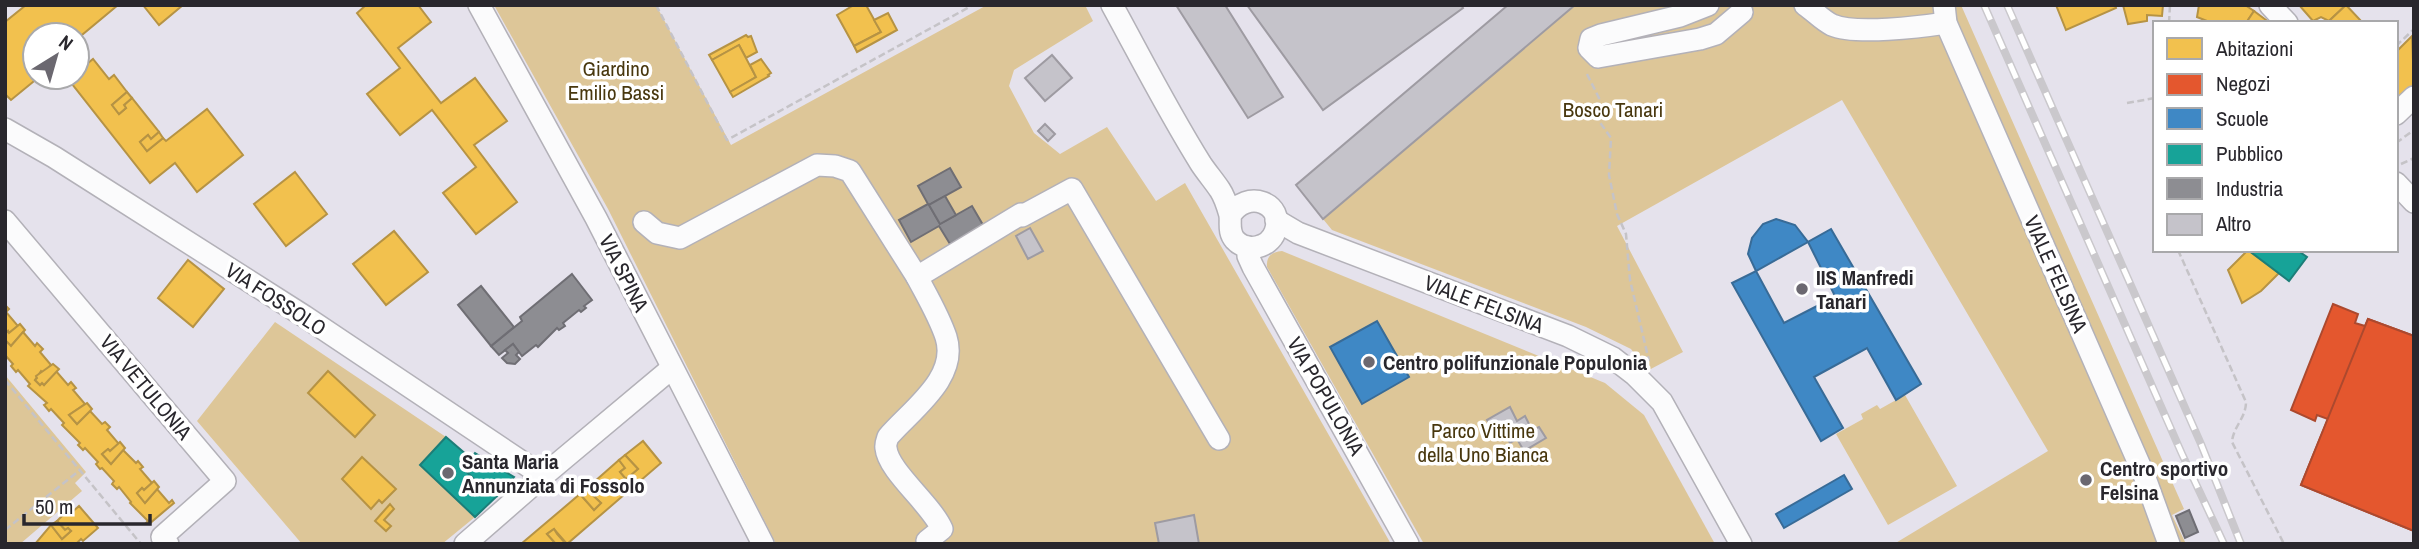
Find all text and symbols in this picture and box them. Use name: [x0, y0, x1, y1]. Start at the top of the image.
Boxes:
north arrow: [21, 21, 91, 91]
legend: [2153, 21, 2398, 252]
text: N: [54, 29, 79, 56]
text: Abitazioni: [2215, 34, 2294, 63]
park label: Giardino Emilio Bassi: [568, 54, 664, 107]
text: Negozi: [2216, 69, 2271, 98]
park label: Bosco Tanari: [1563, 95, 1663, 124]
text: Scuole: [2216, 104, 2269, 133]
text: Pubblico: [2216, 139, 2283, 168]
text: Industria: [2216, 174, 2283, 203]
text: Altro: [2215, 209, 2251, 238]
street label: VIALE FELSINA: [2017, 211, 2095, 338]
street label: VIA SPINA: [592, 229, 656, 317]
street label: VIA FOSSOLO: [220, 256, 332, 342]
place label: IIS Manfredi Tanari: [1816, 263, 1914, 316]
street label: VIALE FELSINA: [1420, 268, 1548, 340]
marker: IIS Manfredi Tanari: [1794, 281, 1810, 297]
street label: VIA VETULONIA: [93, 328, 199, 446]
street label: VIA POPULONIA: [1280, 332, 1372, 461]
place label: Centro polifunzionale Populonia: [1383, 348, 1647, 377]
marker: Centro polifunzionale Populonia: [1361, 354, 1377, 370]
park label: Parco Vittime della Uno Bianca: [1417, 416, 1549, 469]
place label: Santa Maria Annunziata di Fossolo: [462, 447, 645, 500]
place label: Centro sportivo Felsina: [2100, 454, 2228, 507]
marker: Santa Maria Annunziata di Fossolo: [440, 465, 456, 481]
marker: Centro sportivo Felsina: [2078, 472, 2094, 488]
scale bar: [24, 482, 150, 526]
text: 50 m: [35, 492, 73, 521]

